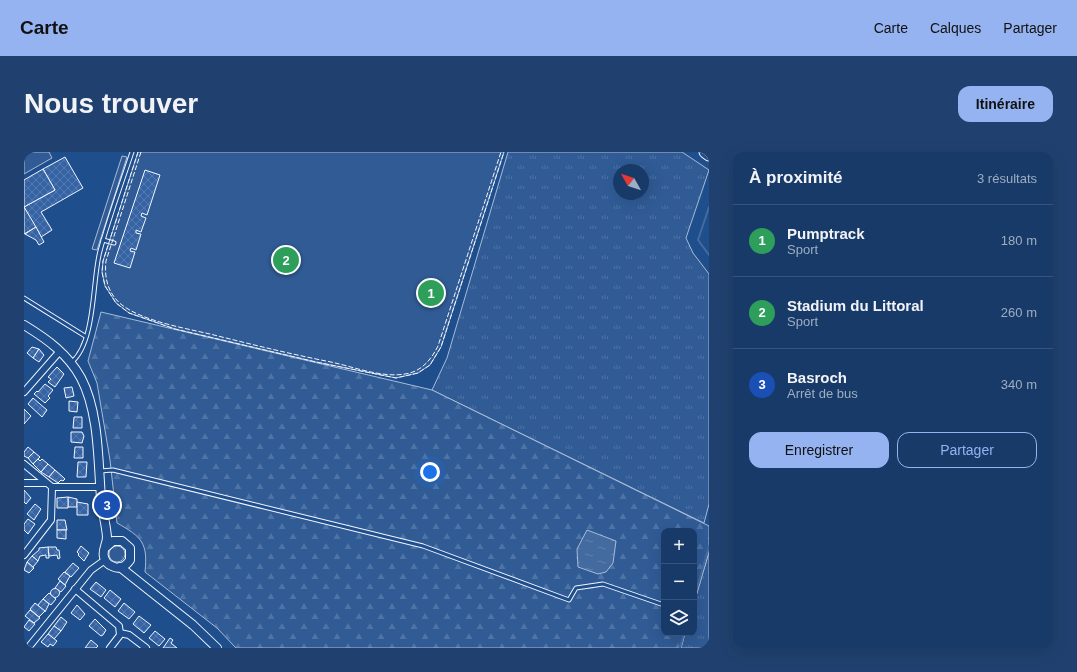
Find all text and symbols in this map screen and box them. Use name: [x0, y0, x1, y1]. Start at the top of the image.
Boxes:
text: Carte: [20, 17, 69, 38]
text: Carte: [874, 20, 908, 36]
text: Calques: [930, 20, 981, 36]
text: Partager: [1003, 20, 1057, 36]
button: Itinéraire: [958, 86, 1053, 122]
text: Nous trouver: [24, 88, 198, 119]
north arrow: [613, 164, 649, 200]
text: À proximité: [749, 168, 843, 187]
text: 3 résultats: [977, 171, 1037, 186]
text: Pumptrack: [787, 225, 865, 242]
text: 1: [758, 233, 766, 248]
text: 180 m: [1001, 233, 1037, 248]
text: Sport: [787, 242, 818, 257]
pin: 2: [273, 245, 299, 275]
pin: 1: [418, 278, 444, 308]
text: Stadium du Littoral: [787, 297, 924, 314]
text: 2: [758, 305, 766, 320]
text: 260 m: [1001, 305, 1037, 320]
text: Sport: [787, 314, 818, 329]
text: Basroch: [787, 369, 847, 386]
text: 3: [758, 377, 766, 392]
text: 340 m: [1001, 377, 1037, 392]
text: Arrêt de bus: [787, 386, 858, 401]
button: Enregistrer: [749, 432, 889, 468]
button: Partager: [897, 432, 1037, 468]
your location: [420, 462, 440, 482]
pin: 3: [94, 490, 120, 520]
map controls: [661, 528, 697, 636]
button: +: [661, 528, 697, 564]
button: −: [661, 564, 697, 600]
button: layers: [661, 600, 697, 636]

